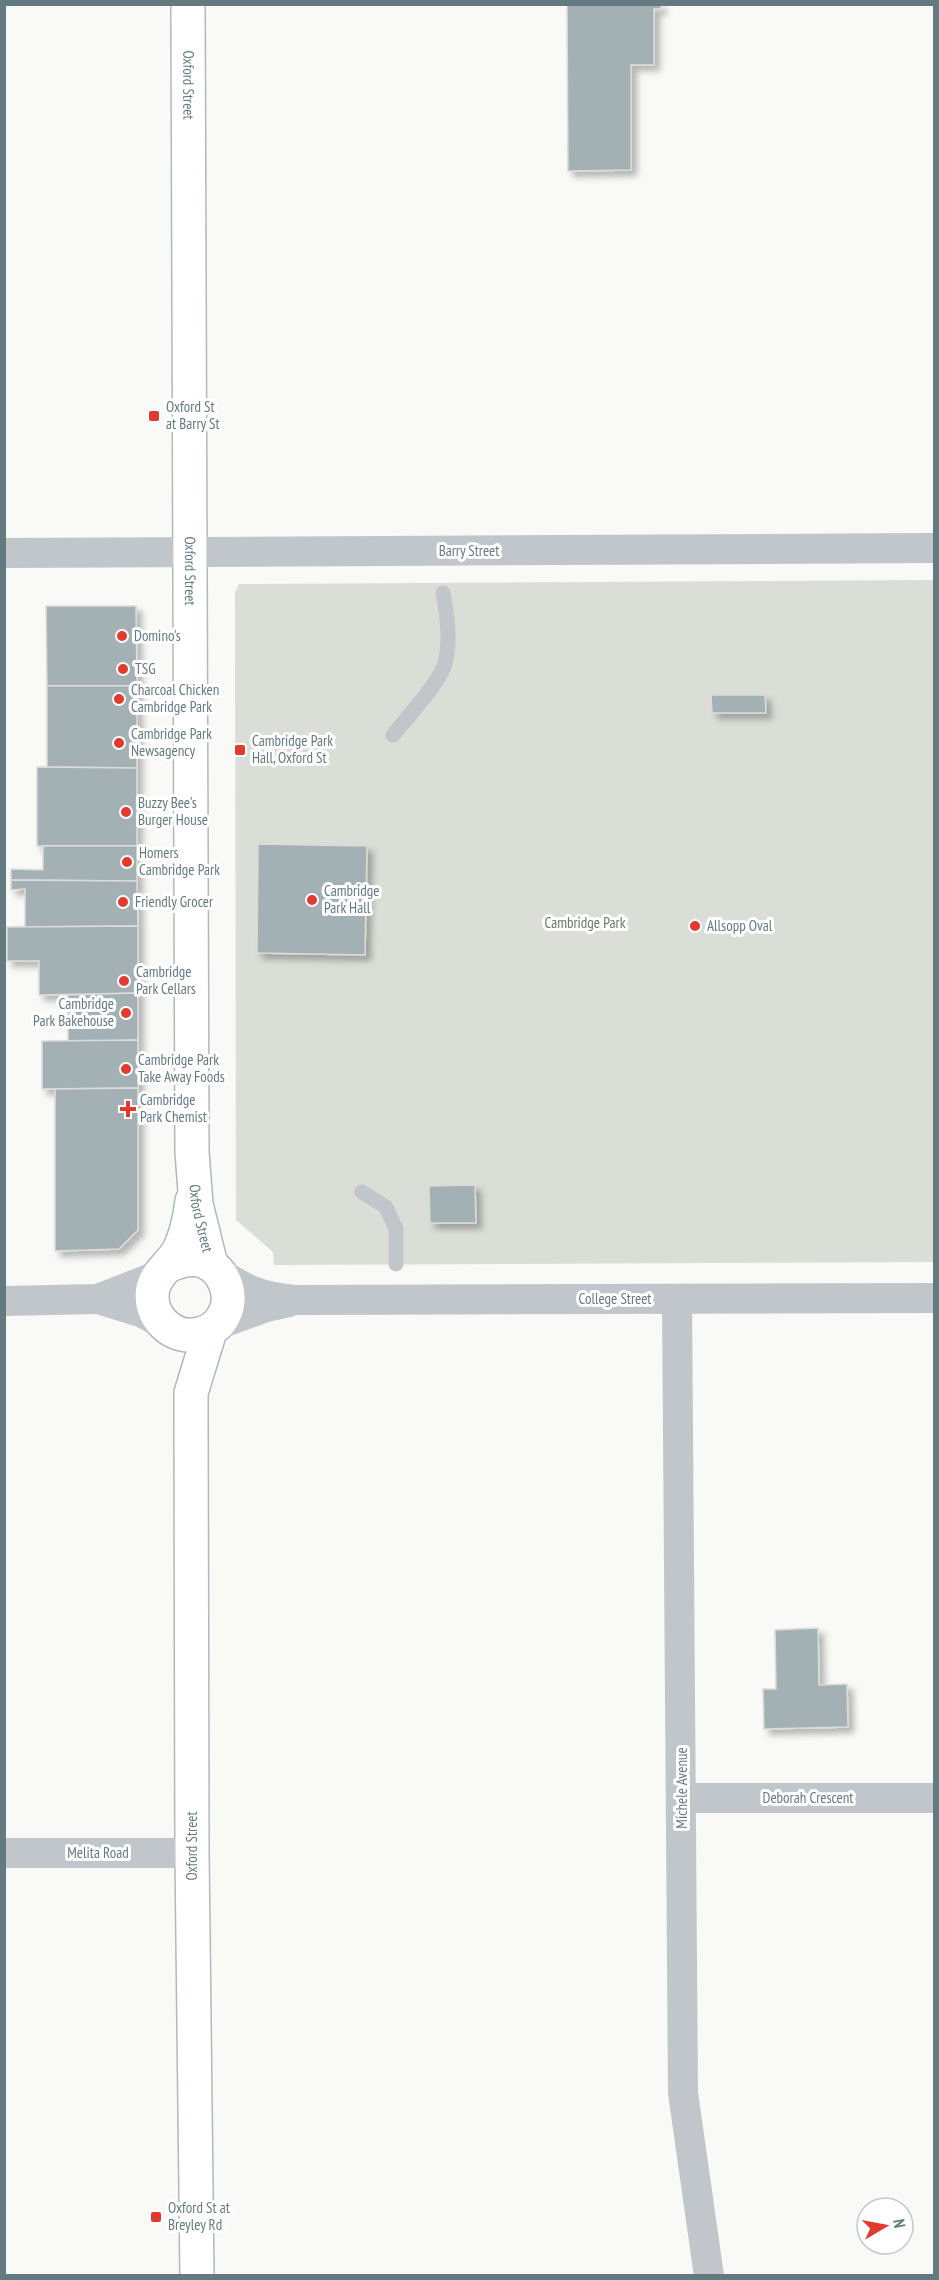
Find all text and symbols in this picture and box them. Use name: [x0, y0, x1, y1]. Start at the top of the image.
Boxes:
street label: Oxford Street: [179, 50, 198, 120]
place label: Oxford St at Barry St: [166, 397, 220, 433]
marker: Oxford St at Barry St: [147, 409, 161, 423]
street label: Oxford Street: [181, 536, 200, 606]
street label: Barry Street: [439, 541, 499, 560]
place label: Domino's: [134, 626, 181, 645]
marker: Domino's: [115, 629, 129, 643]
place label: TSG: [135, 659, 156, 678]
marker: TSG: [116, 662, 130, 676]
place label: Charcoal Chicken Cambridge Park: [131, 680, 219, 716]
marker: Charcoal Chicken Cambridge Park: [112, 692, 126, 706]
place label: Cambridge Park Newsagency: [131, 724, 212, 760]
place label: Cambridge Park Hall, Oxford St: [252, 731, 333, 767]
marker: Cambridge Park Newsagency: [112, 736, 126, 750]
marker: Cambridge Park Hall, Oxford St: [233, 743, 247, 757]
place label: Buzzy Bee's Burger House: [138, 793, 208, 829]
marker: Buzzy Bee's Burger House: [119, 805, 133, 819]
place label: Homers Cambridge Park: [139, 843, 220, 879]
marker: Homers Cambridge Park: [120, 855, 134, 869]
place label: Cambridge Park Hall: [324, 881, 380, 917]
place label: Friendly Grocer: [135, 892, 214, 911]
marker: Cambridge Park Hall: [305, 893, 319, 907]
marker: Friendly Grocer: [116, 895, 130, 909]
park label: Cambridge Park: [545, 913, 626, 932]
place label: Allsopp Oval: [707, 916, 773, 935]
marker: Allsopp Oval: [688, 919, 702, 933]
place label: Cambridge Park Cellars: [136, 962, 196, 998]
marker: Cambridge Park Cellars: [117, 974, 131, 988]
place label: Cambridge Park Bakehouse: [33, 994, 114, 1030]
marker: Cambridge Park Bakehouse: [119, 1006, 133, 1020]
place label: Cambridge Park Take Away Foods: [138, 1050, 225, 1086]
marker: Cambridge Park Take Away Foods: [119, 1062, 133, 1076]
place label: Cambridge Park Chemist: [140, 1090, 207, 1126]
marker: Cambridge Park Chemist: [121, 1102, 135, 1116]
street label: Oxford Street: [186, 1184, 218, 1254]
street label: College Street: [579, 1289, 651, 1308]
street label: Michele Avenue: [672, 1747, 691, 1829]
street label: Deborah Crescent: [763, 1788, 854, 1807]
street label: Oxford Street: [182, 1811, 201, 1881]
street label: Melita Road: [67, 1843, 129, 1862]
north arrow: [855, 2196, 915, 2256]
place label: Oxford St at Breyley Rd: [168, 2198, 230, 2234]
marker: Oxford St at Breyley Rd: [149, 2210, 163, 2224]
text: N: [889, 2217, 910, 2229]

